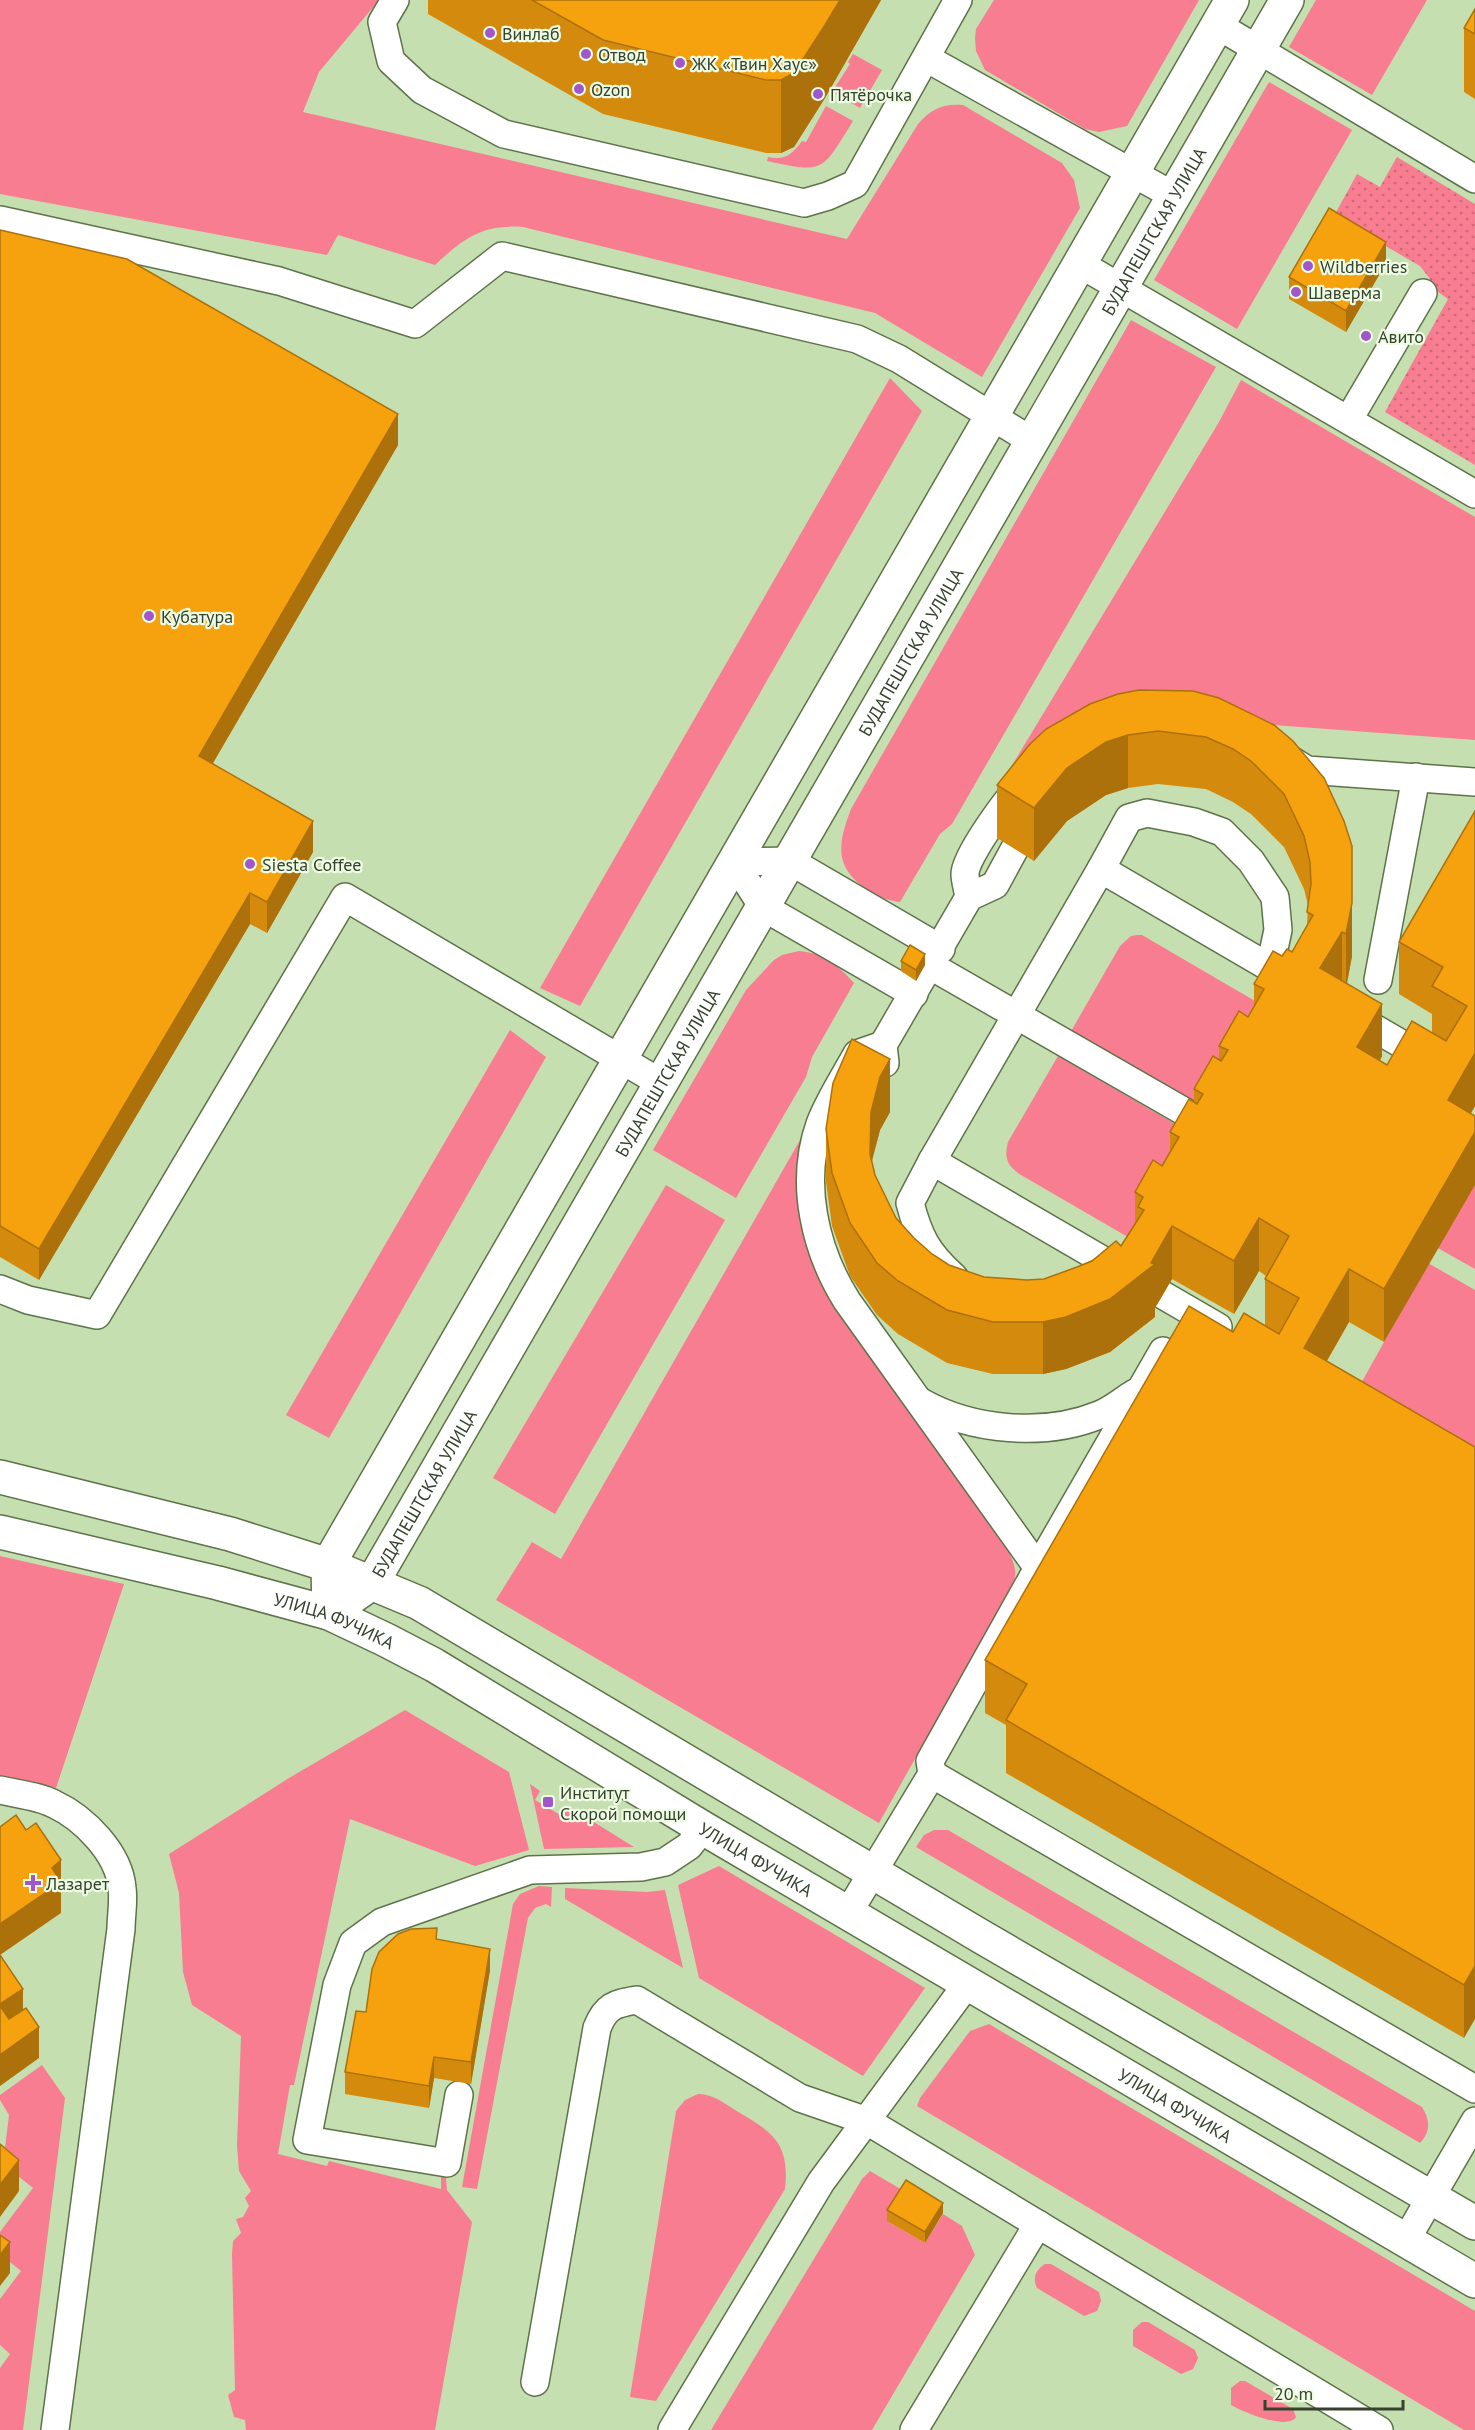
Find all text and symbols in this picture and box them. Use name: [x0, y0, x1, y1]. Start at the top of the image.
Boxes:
place label: Винлаб: [502, 22, 560, 45]
marker: Винлаб: [483, 26, 497, 40]
place label: Отвод: [598, 43, 646, 66]
marker: Отвод: [579, 47, 593, 61]
place label: ЖК «Твин Хаус»: [691, 52, 817, 75]
marker: ЖК «Твин Хаус»: [673, 56, 687, 70]
place label: Ozon: [591, 78, 630, 101]
marker: Ozon: [572, 82, 586, 96]
place label: Пятёрочка: [830, 83, 912, 106]
marker: Пятёрочка: [811, 87, 825, 101]
street label: БУДАПЕШТСКАЯ УЛИЦА: [1096, 142, 1211, 319]
place label: Wildberries: [1320, 255, 1407, 278]
marker: Wildberries: [1301, 259, 1315, 273]
place label: Шаверма: [1308, 281, 1381, 304]
marker: Шаверма: [1289, 285, 1303, 299]
place label: Авито: [1378, 325, 1424, 348]
marker: Авито: [1359, 329, 1373, 343]
street label: БУДАПЕШТСКАЯ УЛИЦА: [853, 563, 968, 740]
place label: Кубатура: [161, 605, 233, 628]
marker: Кубатура: [142, 609, 156, 623]
place label: Siesta Coffee: [262, 853, 361, 876]
marker: Siesta Coffee: [243, 857, 257, 871]
street label: БУДАПЕШТСКАЯ УЛИЦА: [609, 984, 725, 1161]
street label: БУДАПЕШТСКАЯ УЛИЦА: [366, 1405, 482, 1581]
street label: УЛИЦА ФУЧИКА: [271, 1587, 399, 1654]
place label: Институт Скорой помощи: [560, 1781, 686, 1825]
marker: Институт Скорой помощи: [541, 1795, 555, 1809]
street label: УЛИЦА ФУЧИКА: [695, 1817, 817, 1902]
place label: Лазарет: [45, 1872, 110, 1895]
marker: Лазарет: [24, 1874, 42, 1892]
street label: УЛИЦА ФУЧИКА: [1114, 2063, 1237, 2148]
scale bar: [1265, 2373, 1403, 2411]
text: 20 m: [1274, 2382, 1313, 2405]

